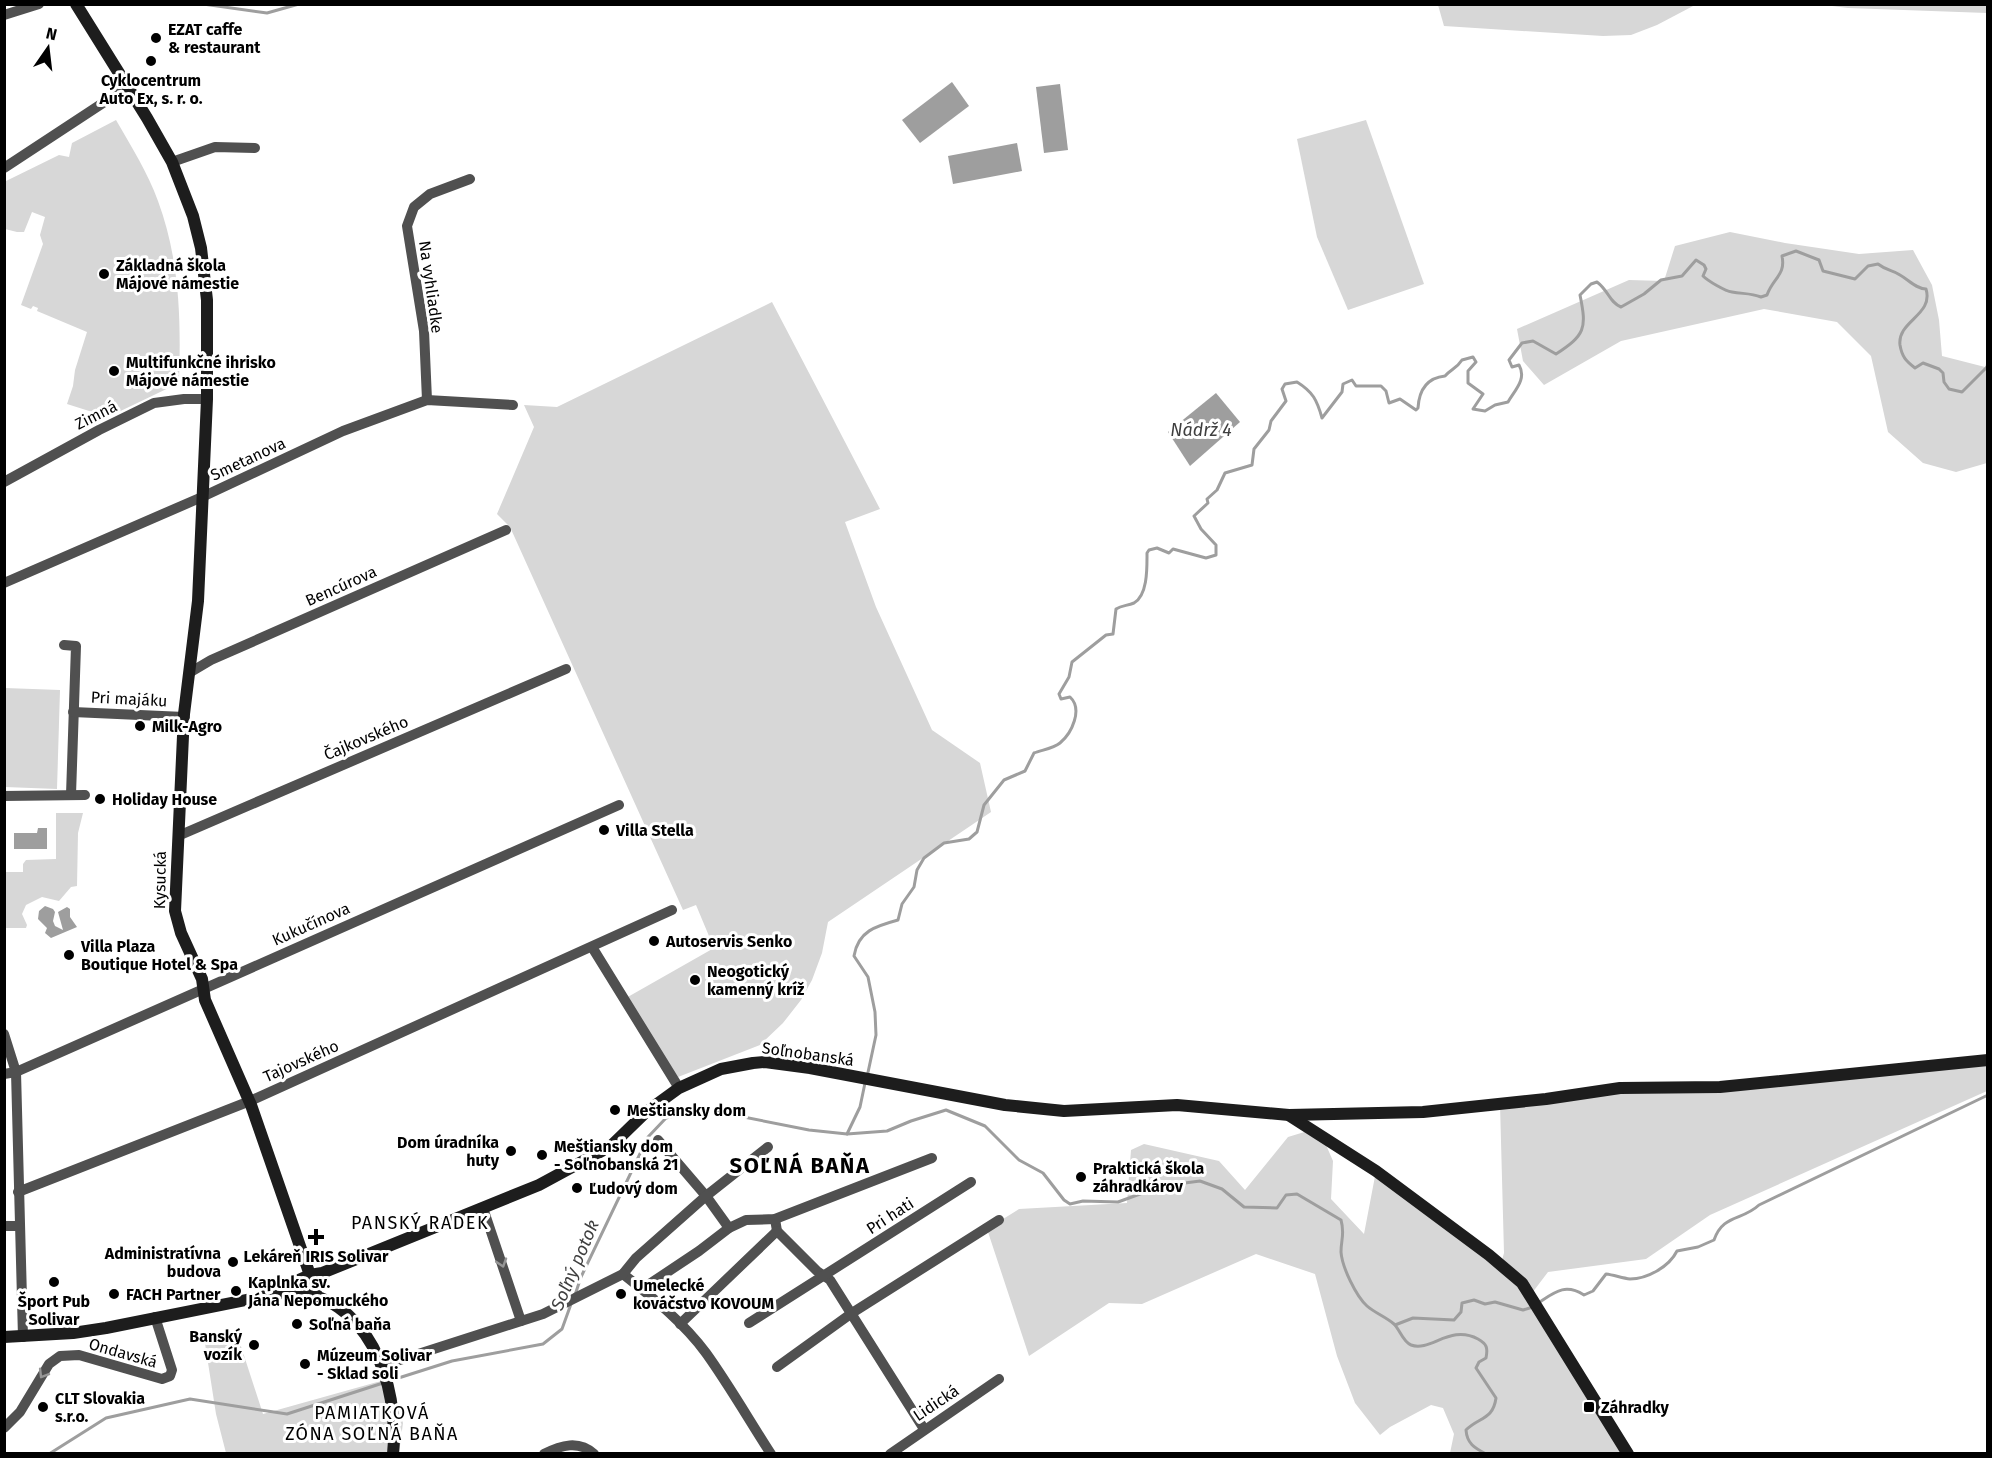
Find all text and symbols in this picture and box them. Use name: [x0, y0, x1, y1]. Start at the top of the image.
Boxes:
north arrow: [18, 18, 78, 78]
place label: EZAT caffe & restaurant: [168, 20, 261, 57]
text: N: [44, 23, 59, 44]
marker: EZAT caffe & restaurant: [149, 31, 163, 45]
marker: Cyklocentrum Auto Ex, s. r. o.: [144, 54, 158, 68]
place label: Cyklocentrum Auto Ex, s. r. o.: [98, 71, 203, 108]
street label: Na vyhliadke: [415, 240, 447, 334]
place label: Základná škola Májové námestie: [116, 256, 239, 293]
marker: Základná škola Májové námestie: [97, 267, 111, 281]
place label: Multifunkčné ihrisko Májové námestie: [126, 353, 276, 390]
marker: Multifunkčné ihrisko Májové námestie: [107, 364, 121, 378]
street label: Zimná: [72, 396, 120, 434]
water label: Nádrž 4: [1170, 419, 1232, 441]
street label: Smetanova: [208, 433, 288, 485]
street label: Bencúrova: [302, 562, 380, 610]
street label: Pri majáku: [90, 688, 168, 710]
street label: Čajkovského: [321, 711, 411, 764]
place label: Milk-Agro: [152, 717, 222, 736]
marker: Milk-Agro: [133, 719, 147, 733]
place label: Holiday House: [112, 790, 217, 809]
marker: Holiday House: [93, 792, 107, 806]
place label: Villa Stella: [615, 821, 694, 840]
marker: Villa Stella: [597, 823, 611, 837]
street label: Kysucká: [150, 851, 170, 909]
street label: Kukučínova: [269, 898, 353, 950]
place label: Autoservis Senko: [665, 932, 792, 951]
marker: Autoservis Senko: [647, 934, 661, 948]
place label: Villa Plaza Boutique Hotel & Spa: [80, 937, 238, 974]
marker: Villa Plaza Boutique Hotel & Spa: [62, 948, 76, 962]
place label: Neogotický kamenný kríž: [707, 962, 805, 999]
marker: Neogotický kamenný kríž: [688, 973, 702, 987]
street label: Tajovského: [260, 1036, 342, 1086]
street label: Soľnobanská: [761, 1038, 855, 1070]
place label: Meštiansky dom: [627, 1101, 746, 1120]
marker: Meštiansky dom: [608, 1103, 622, 1117]
place label: Dom úradníka huty: [397, 1133, 500, 1170]
place label: Meštiansky dom - Soľnobanská 21: [554, 1137, 679, 1174]
marker: Dom úradníka huty: [504, 1144, 518, 1158]
marker: Meštiansky dom - Soľnobanská 21: [535, 1148, 549, 1162]
district label: SOĽNÁ BAŇA: [730, 1152, 870, 1179]
place label: Praktická škola záhradkárov: [1093, 1159, 1205, 1196]
marker: Praktická škola záhradkárov: [1074, 1170, 1088, 1184]
place label: Ľudový dom: [589, 1179, 678, 1198]
marker: Ľudový dom: [570, 1181, 584, 1195]
street label: Pri hati: [863, 1194, 917, 1238]
district label: PANSKÝ RADEK: [351, 1211, 489, 1234]
water label: Soľný potok: [546, 1216, 604, 1314]
marker: Lekáreň IRIS Solivar: [309, 1230, 323, 1244]
place label: Administratívna budova: [104, 1244, 221, 1281]
place label: Lekáreň IRIS Solivar: [244, 1247, 389, 1266]
marker: Administratívna budova: [226, 1255, 240, 1269]
one-way arrow: [494, 1257, 507, 1268]
place label: Kaplnka sv. Jána Nepomuckého: [247, 1273, 388, 1310]
marker: Šport Pub Solivar: [47, 1275, 61, 1289]
place label: Umelecké kováčstvo KOVOUM: [633, 1276, 774, 1313]
marker: Kaplnka sv. Jána Nepomuckého: [229, 1284, 243, 1298]
place label: FACH Partner: [126, 1285, 221, 1304]
marker: FACH Partner: [107, 1287, 121, 1301]
marker: Umelecké kováčstvo KOVOUM: [614, 1287, 628, 1301]
place label: Šport Pub Solivar: [18, 1291, 90, 1329]
place label: Soľná baňa: [309, 1315, 391, 1334]
marker: Soľná baňa: [290, 1317, 304, 1331]
place label: Banský vozík: [189, 1327, 243, 1364]
street label: Ondavská: [87, 1334, 159, 1372]
marker: Banský vozík: [247, 1338, 261, 1352]
place label: Múzeum Solivar - Sklad soli: [317, 1346, 433, 1383]
marker: Múzeum Solivar - Sklad soli: [298, 1357, 312, 1371]
one-way arrow: [39, 1368, 50, 1378]
street label: Lidická: [910, 1381, 962, 1425]
place label: CLT Slovakia s.r.o.: [55, 1389, 145, 1426]
place label: Záhradky: [1601, 1398, 1670, 1417]
marker: CLT Slovakia s.r.o.: [36, 1400, 50, 1414]
marker: Záhradky: [1582, 1400, 1596, 1414]
district label: PAMIATKOVÁ ZÓNA SOĽNÁ BAŇA: [285, 1401, 459, 1445]

